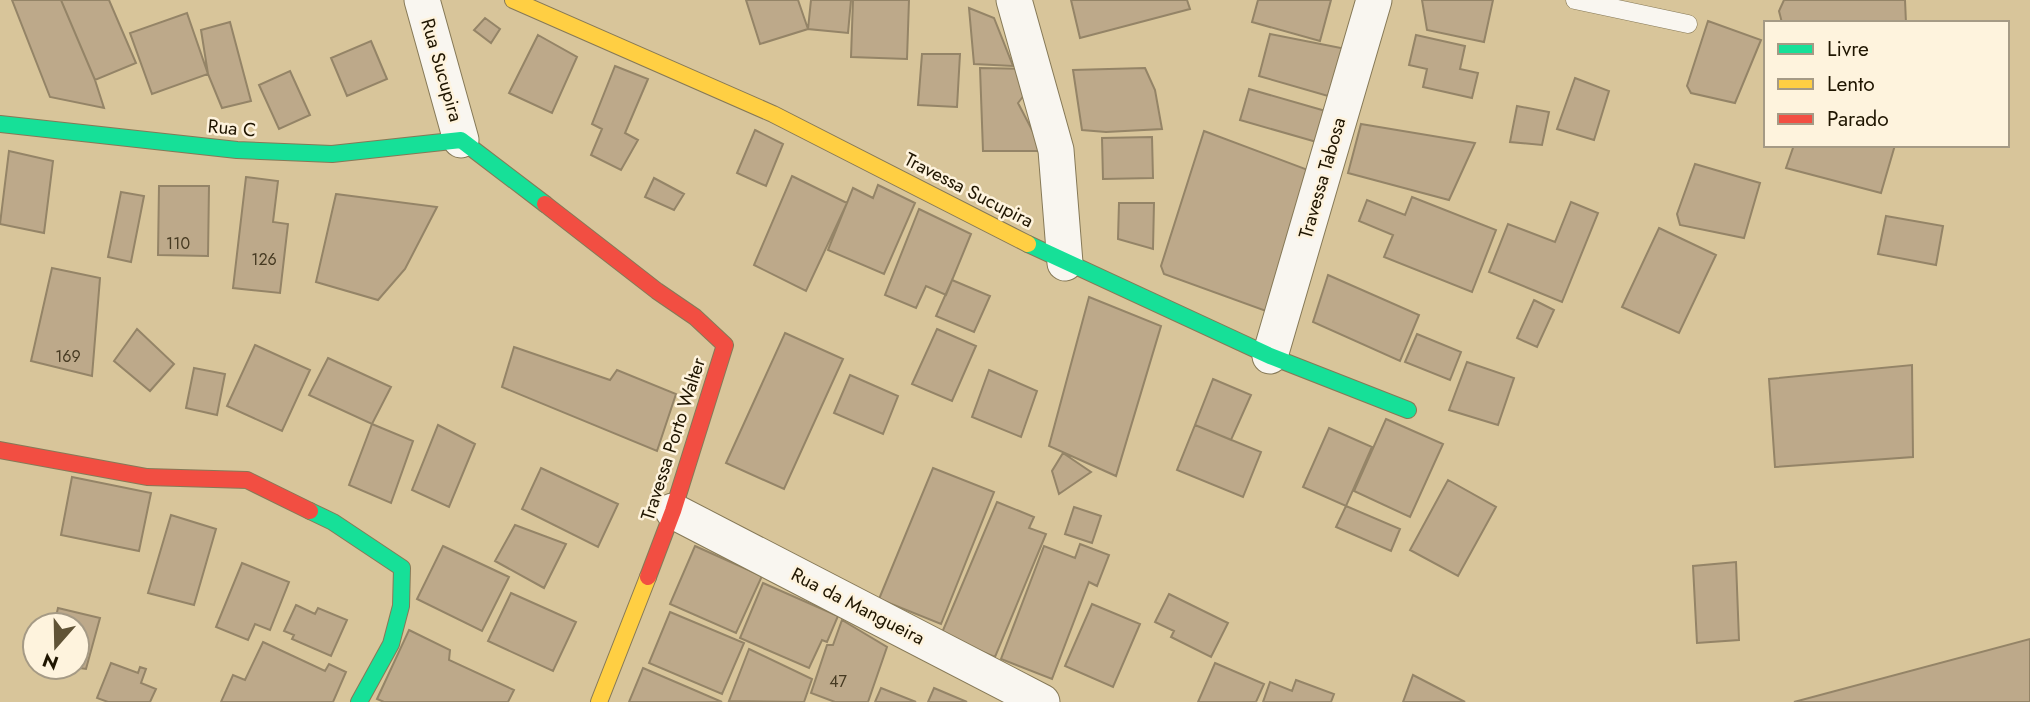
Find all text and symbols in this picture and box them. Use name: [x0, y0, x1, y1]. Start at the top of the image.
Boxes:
street label: Rua Sucupira: [414, 15, 470, 125]
legend: [1764, 21, 2009, 147]
text: Livre: [1827, 34, 1869, 64]
text: Lento: [1827, 69, 1875, 99]
text: Parado: [1827, 104, 1889, 134]
street label: Rua C: [207, 112, 257, 144]
street label: Travessa Tabosa: [1292, 114, 1352, 242]
street label: Travessa Sucupira: [900, 146, 1038, 234]
house number: 110: [166, 232, 190, 255]
house number: 126: [251, 248, 277, 271]
house number: 169: [55, 345, 81, 368]
street label: Travessa Porto Walter: [634, 354, 712, 524]
street label: Rua da Mangueira: [786, 561, 930, 651]
north arrow: [21, 611, 91, 681]
text: N: [39, 646, 62, 677]
house number: 47: [829, 670, 847, 693]

